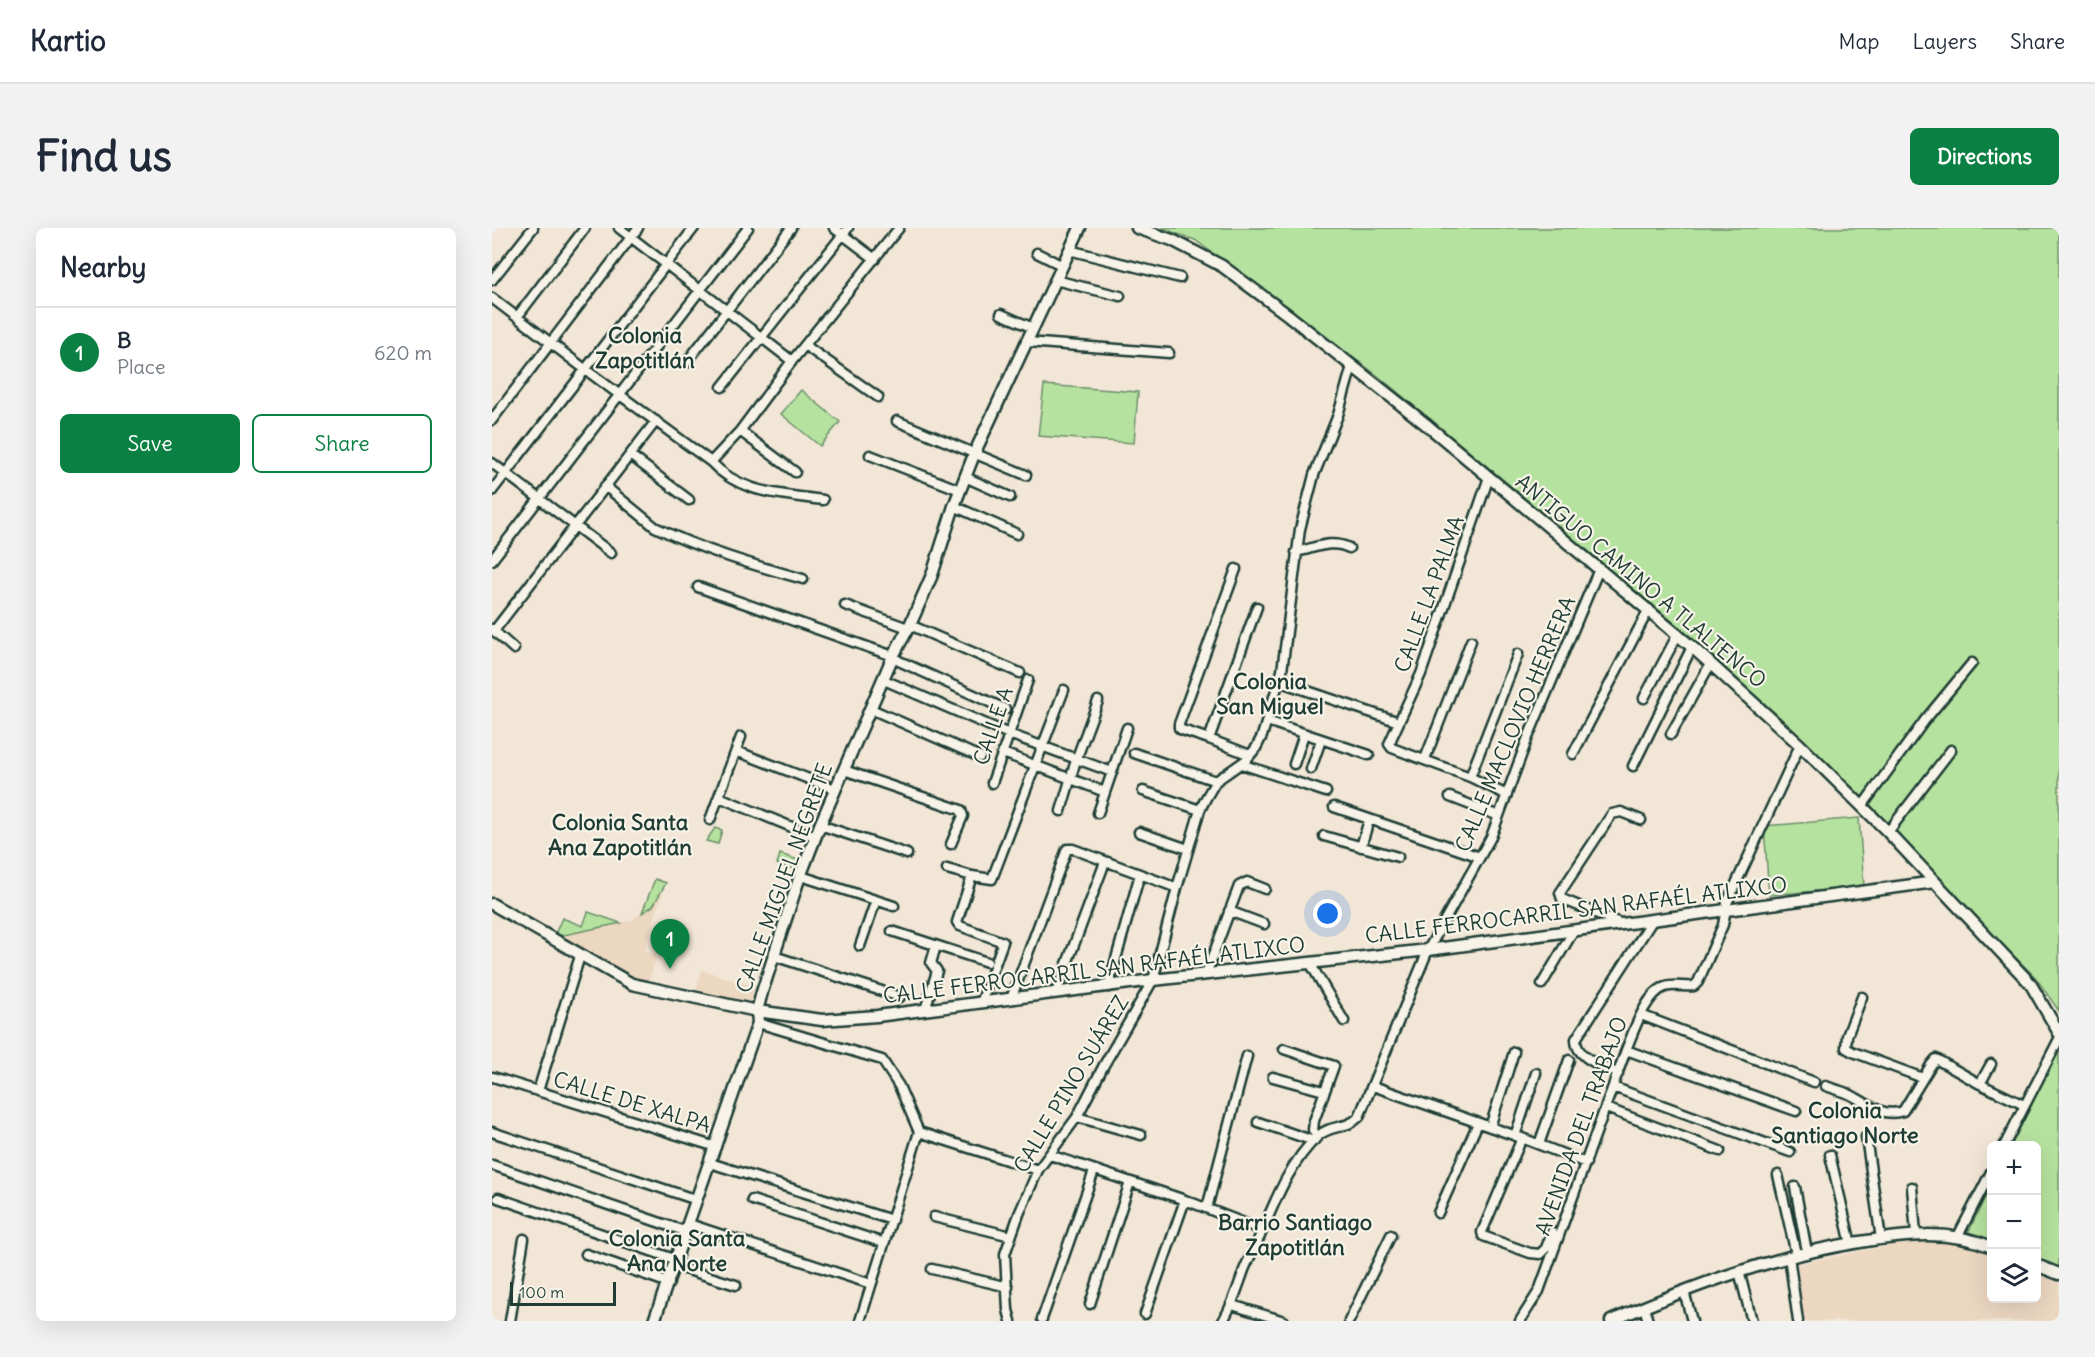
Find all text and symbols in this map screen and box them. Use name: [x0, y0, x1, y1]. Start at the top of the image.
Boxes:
text: Kartio: [30, 23, 106, 59]
text: Map: [1839, 28, 1879, 55]
text: Layers: [1912, 28, 1977, 55]
text: Share: [2010, 28, 2065, 55]
button: Directions: [1910, 128, 2059, 185]
text: Find us: [36, 130, 172, 182]
text: Nearby: [60, 251, 146, 284]
district label: Colonia Zapotitlán: [595, 321, 695, 374]
text: B: [117, 326, 131, 354]
text: 1: [76, 340, 83, 365]
text: 620 m: [374, 340, 432, 365]
text: Place: [117, 354, 165, 379]
button: Save: [60, 414, 240, 473]
button: Share: [252, 414, 432, 473]
street label: ANTIGUO CAMINO A TLALTENCO: [1510, 468, 1772, 694]
street label: CALLE LA PALMA: [1388, 512, 1470, 676]
street label: CALLE MACLOVIO HERRERA: [1449, 592, 1581, 856]
district label: Colonia San Miguel: [1216, 667, 1324, 720]
street label: CALLE A: [967, 683, 1019, 769]
street label: CALLE MIGUEL NEGRETE: [730, 760, 838, 996]
district label: Colonia Santa Ana Zapotitlán: [548, 808, 692, 861]
street label: CALLE FERROCARRIL SAN RAFAÉL ATLIXCO: [1363, 871, 1789, 949]
your location: [1313, 899, 1342, 928]
pin: 1: [650, 920, 690, 969]
street label: CALLE FERROCARRIL SAN RAFAÉL ATLIXCO: [881, 931, 1307, 1009]
street label: CALLE PINO SUÁREZ: [1007, 990, 1135, 1178]
street label: AVENIDA DEL TRABAJO: [1529, 1013, 1633, 1239]
street label: CALLE DE XALPA: [550, 1065, 714, 1139]
district label: Colonia Santiago Norte: [1771, 1096, 1919, 1149]
map controls: [1987, 1141, 2041, 1303]
button: +: [1987, 1141, 2041, 1195]
button: −: [1987, 1195, 2041, 1249]
district label: Barrio Santiago Zapotitlán: [1218, 1208, 1372, 1261]
district label: Colonia Santa Ana Norte: [609, 1224, 746, 1277]
button: layers: [1987, 1249, 2041, 1303]
scale bar: [510, 1279, 616, 1306]
text: 100 m: [519, 1282, 564, 1302]

